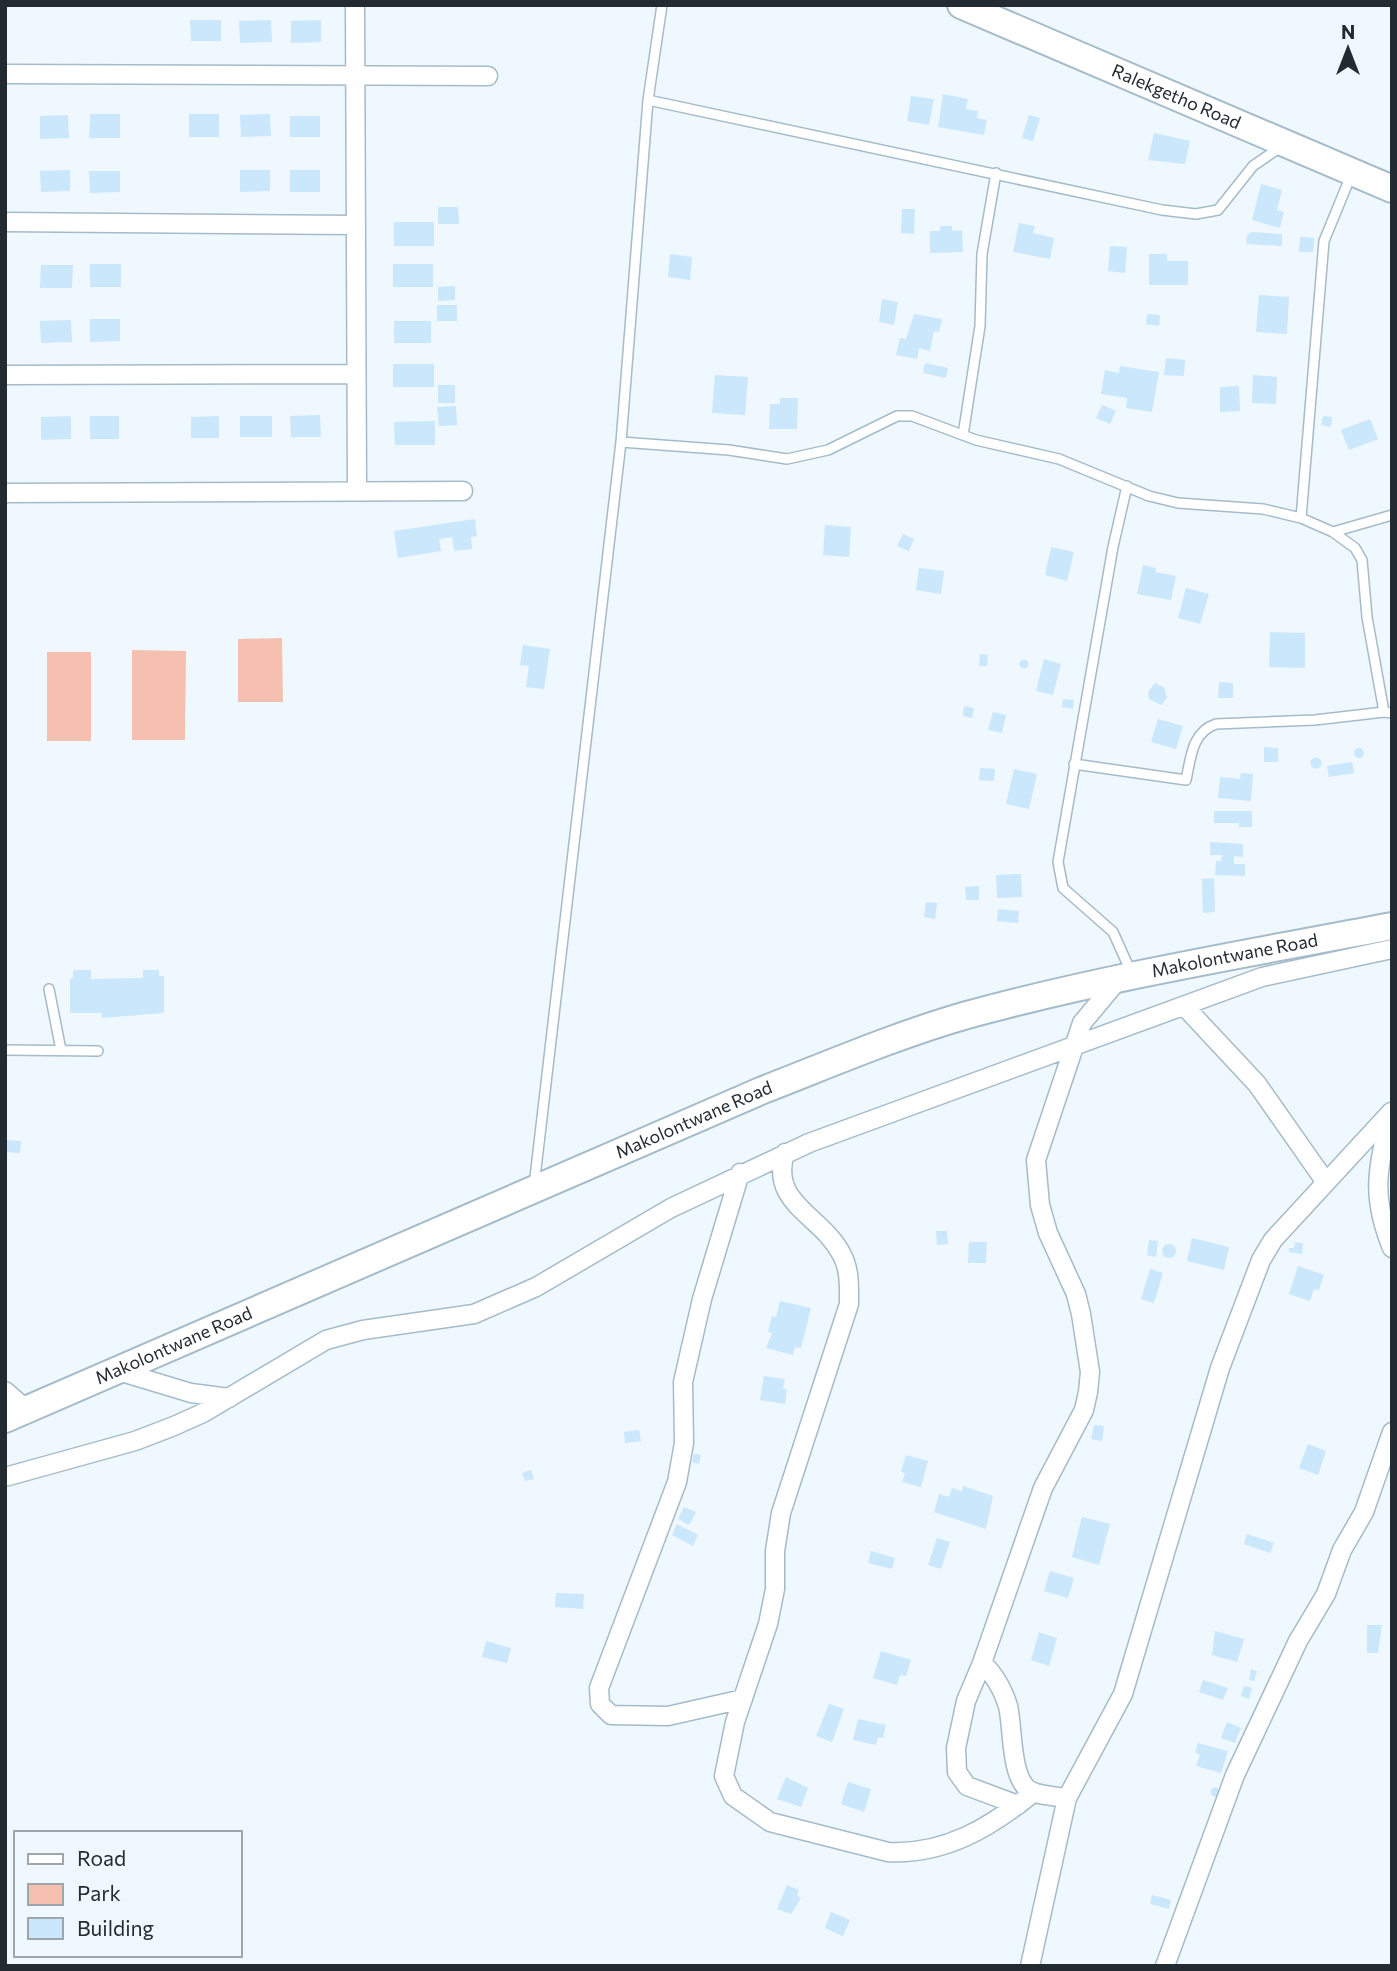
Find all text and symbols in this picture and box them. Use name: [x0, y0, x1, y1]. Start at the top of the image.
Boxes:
north arrow: [1313, 14, 1383, 84]
text: N: [1341, 20, 1355, 43]
street label: Ralekgetho Road: [1109, 59, 1244, 133]
street label: Makolontwane Road: [1149, 928, 1319, 982]
street label: Makolontwane Road: [612, 1076, 775, 1163]
street label: Makolontwane Road: [92, 1301, 255, 1388]
legend: [14, 1831, 242, 1957]
text: Road: [77, 1845, 126, 1870]
text: Park: [77, 1880, 121, 1905]
text: Building: [77, 1915, 154, 1940]

